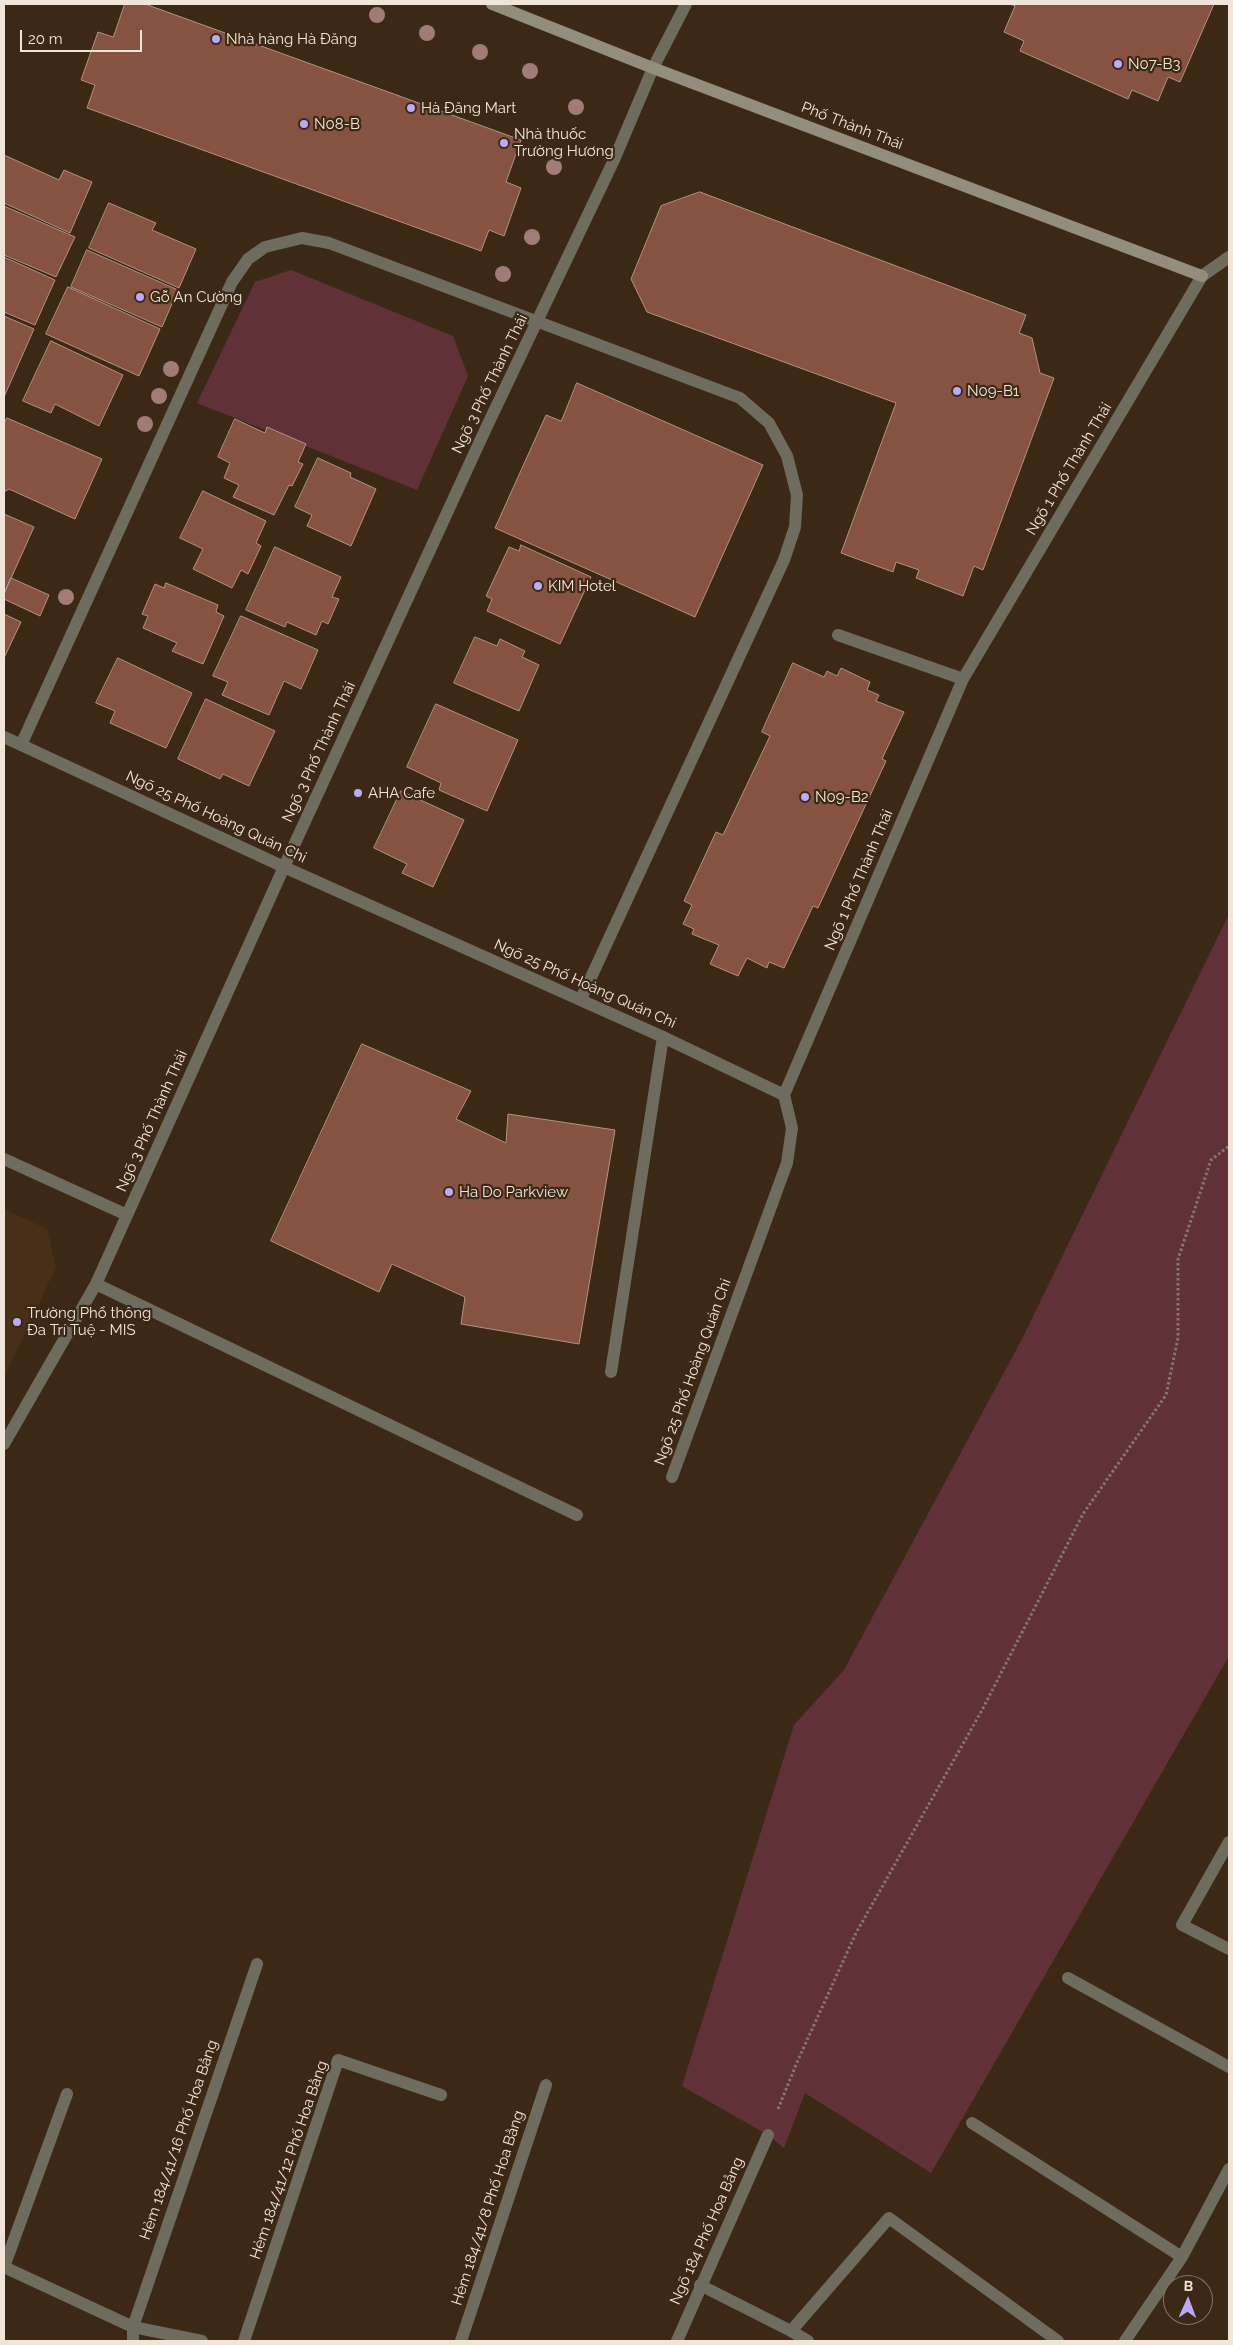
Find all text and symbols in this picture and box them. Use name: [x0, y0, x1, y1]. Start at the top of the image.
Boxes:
scale bar: [22, 20, 145, 52]
text: 20 m: [28, 30, 63, 48]
place label: Nhà hàng Hà Đăng: [226, 30, 357, 48]
marker: Nhà hàng Hà Đăng: [210, 33, 222, 45]
place label: N07-B3: [1128, 55, 1181, 73]
marker: N07-B3: [1112, 58, 1124, 70]
street label: Phố Thành Thái: [799, 98, 905, 154]
place label: Hà Đăng Mart: [421, 99, 516, 117]
marker: Hà Đăng Mart: [405, 102, 417, 114]
place label: N08-B: [314, 115, 360, 133]
marker: N08-B: [298, 118, 310, 130]
place label: Nhà thuốc Trường Hương: [514, 125, 614, 160]
marker: Nhà thuốc Trường Hương: [498, 137, 510, 149]
place label: Gỗ An Cường: [150, 288, 242, 306]
marker: Gỗ An Cường: [134, 291, 146, 303]
street label: Ngõ 3 Phố Thành Thái: [448, 311, 532, 457]
place label: N09-B1: [967, 382, 1019, 400]
marker: N09-B1: [951, 385, 963, 397]
street label: Ngõ 1 Phố Thành Thái: [1022, 400, 1116, 538]
place label: KIM Hotel: [548, 577, 616, 595]
marker: KIM Hotel: [532, 580, 544, 592]
street label: Ngõ 3 Phố Thành Thái: [279, 679, 359, 825]
street label: Ngõ 25 Phố Hoàng Quán Chi: [123, 767, 309, 867]
place label: AHA Cafe: [368, 784, 435, 802]
marker: AHA Cafe: [352, 787, 364, 799]
place label: N09-B2: [815, 788, 869, 806]
marker: N09-B2: [799, 791, 811, 803]
street label: Ngõ 1 Phố Thành Thái: [821, 807, 897, 953]
street label: Ngõ 25 Phố Hoàng Quán Chi: [491, 936, 679, 1032]
street label: Ngõ 3 Phố Thành Thái: [113, 1048, 191, 1194]
place label: Ha Do Parkview: [459, 1183, 568, 1201]
marker: Ha Do Parkview: [443, 1186, 455, 1198]
street label: Ngõ 25 Phố Hoàng Quán Chi: [651, 1276, 735, 1468]
place label: Trường Phổ thông Đa Trí Tuệ - MIS: [27, 1304, 151, 1339]
marker: Trường Phổ thông Đa Trí Tuệ - MIS: [11, 1316, 23, 1328]
street label: Hẻm 184/41/16 Phố Hoa Bằng: [136, 2038, 222, 2242]
street label: Hẻm 184/41/12 Phố Hoa Bằng: [246, 2058, 332, 2262]
street label: Hẻm 184/41/8 Phố Hoa Bằng: [448, 2108, 528, 2308]
street label: Ngõ 184 Phố Hoa Bằng: [666, 2154, 748, 2308]
north arrow: [1163, 2275, 1213, 2325]
text: B: [1183, 2278, 1194, 2294]

